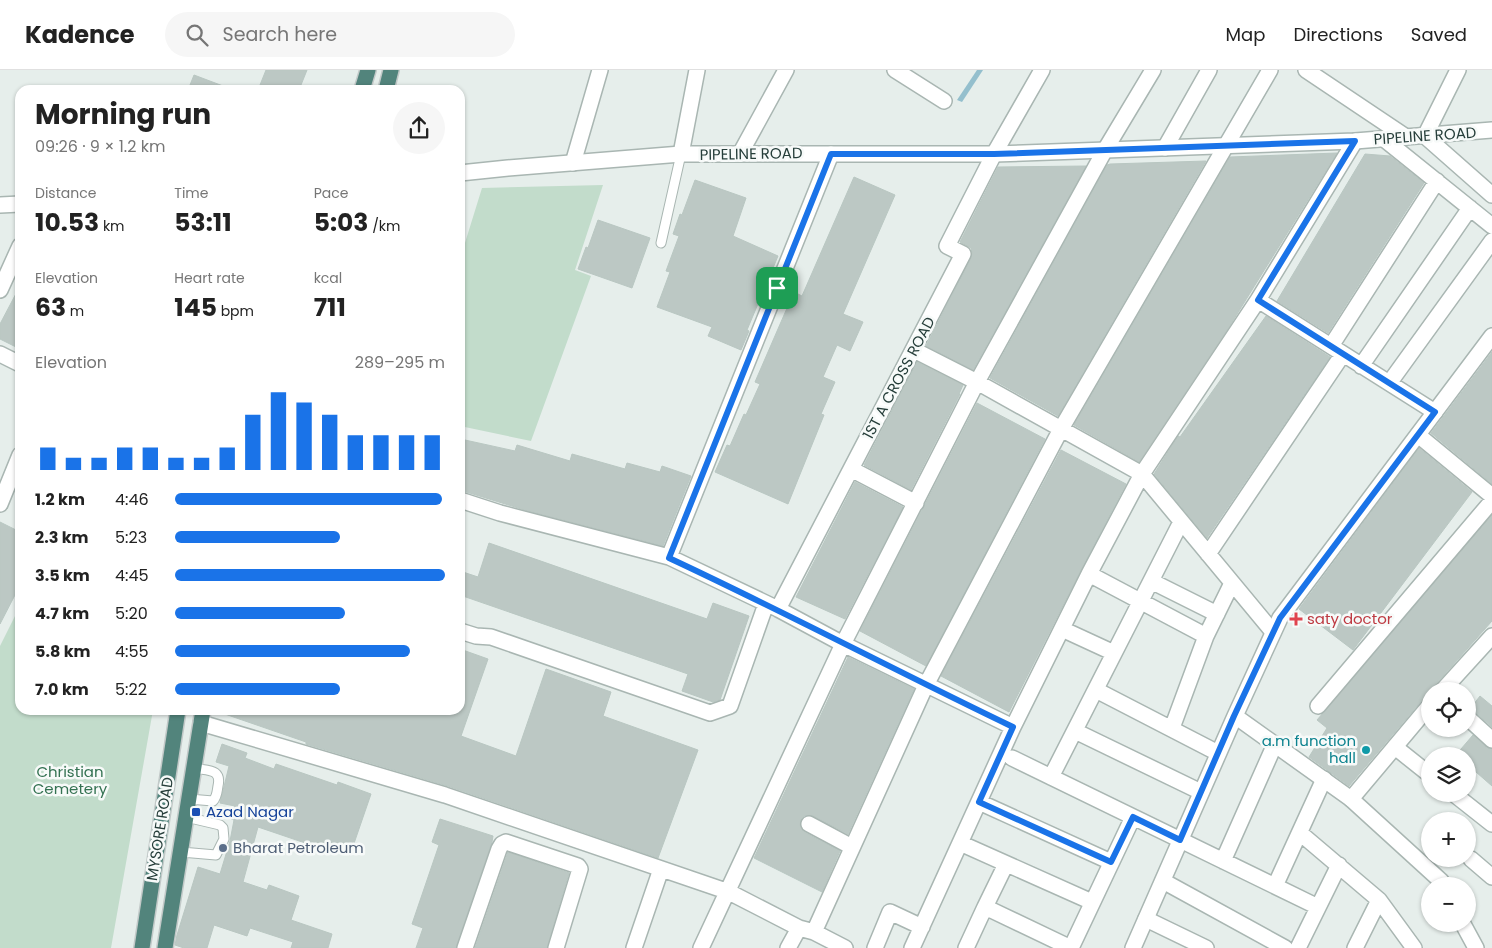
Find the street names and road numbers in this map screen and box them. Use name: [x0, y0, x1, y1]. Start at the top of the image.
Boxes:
street label: PIPELINE ROAD: [1373, 121, 1477, 150]
street label: PIPELINE ROAD: [699, 142, 803, 165]
street label: 1ST A CROSS ROAD: [857, 313, 940, 443]
street label: MYSORE ROAD: [141, 776, 178, 882]

